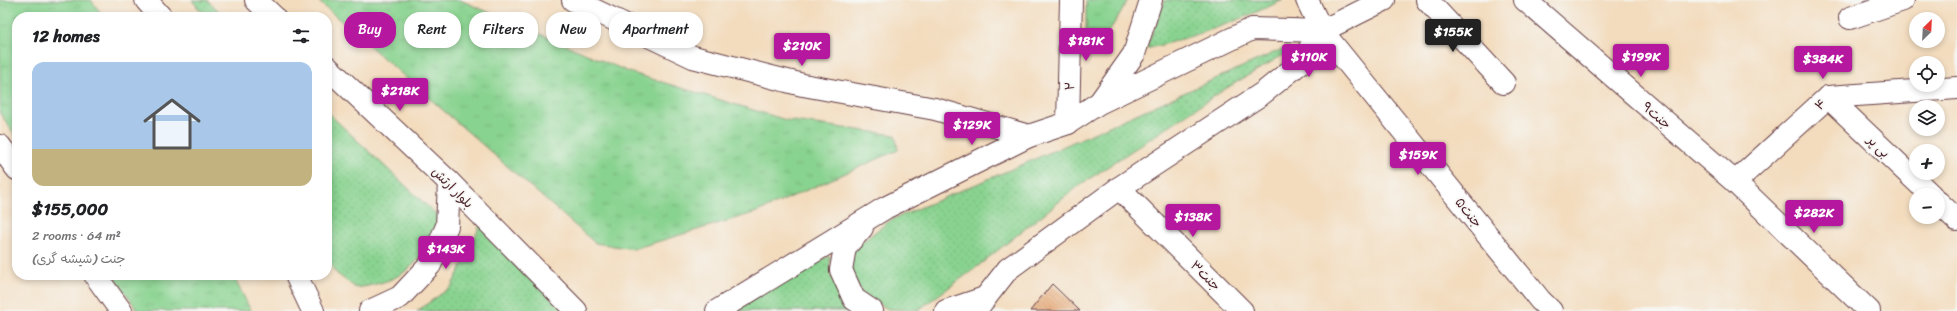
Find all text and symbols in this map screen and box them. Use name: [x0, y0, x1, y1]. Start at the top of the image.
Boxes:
chip: Buy: [344, 12, 396, 48]
chip: Rent: [404, 12, 461, 48]
chip: Filters: [469, 12, 538, 48]
chip: New: [546, 12, 601, 48]
chip: Apartment: [609, 12, 703, 48]
north arrow: [1909, 12, 1945, 48]
map controls: [1909, 12, 1945, 224]
pin: $155K: [1425, 19, 1481, 53]
text: $155K: [1434, 20, 1472, 43]
text: 12 homes: [32, 21, 100, 51]
icon: filters: [290, 25, 312, 47]
pin: $181K: [1058, 28, 1114, 62]
text: $181K: [1068, 29, 1104, 52]
pin: $210K: [774, 33, 830, 67]
text: $210K: [783, 34, 821, 57]
pin: $110K: [1281, 44, 1337, 78]
pin: $199K: [1613, 44, 1669, 78]
text: $110K: [1291, 45, 1327, 68]
text: $199K: [1622, 45, 1660, 68]
pin: $384K: [1795, 46, 1851, 80]
text: $384K: [1803, 47, 1843, 70]
button: locate: [1909, 56, 1945, 92]
pin: $218K: [372, 78, 428, 112]
text: $218K: [381, 79, 419, 102]
street label: ۲: [1058, 81, 1081, 91]
icon: home: [136, 88, 208, 160]
street label: ۴: [1809, 92, 1832, 116]
street label: جنت۹: [1637, 96, 1677, 135]
button: layers: [1909, 100, 1945, 136]
pin: $129K: [944, 112, 1000, 146]
text: $129K: [953, 113, 991, 136]
street label: بی پر: [1861, 129, 1896, 163]
pin: $159K: [1390, 142, 1446, 176]
text: $159K: [1399, 143, 1437, 166]
button: +: [1909, 144, 1945, 180]
street label: بلوار ارتش: [426, 161, 479, 214]
button: −: [1909, 188, 1945, 224]
street label: جنت۵: [1449, 192, 1488, 233]
text: $155,000: [32, 194, 108, 224]
pin: $282K: [1786, 200, 1842, 234]
text: $282K: [1794, 201, 1834, 224]
pin: $138K: [1165, 204, 1221, 238]
text: $138K: [1174, 205, 1212, 228]
text: 2 rooms · 64 m²: [32, 224, 121, 247]
pin: $143K: [418, 236, 474, 270]
text: $143K: [427, 237, 465, 260]
text: جنت (شیشه گری): [32, 247, 126, 270]
street label: جنت۳: [1185, 255, 1226, 296]

